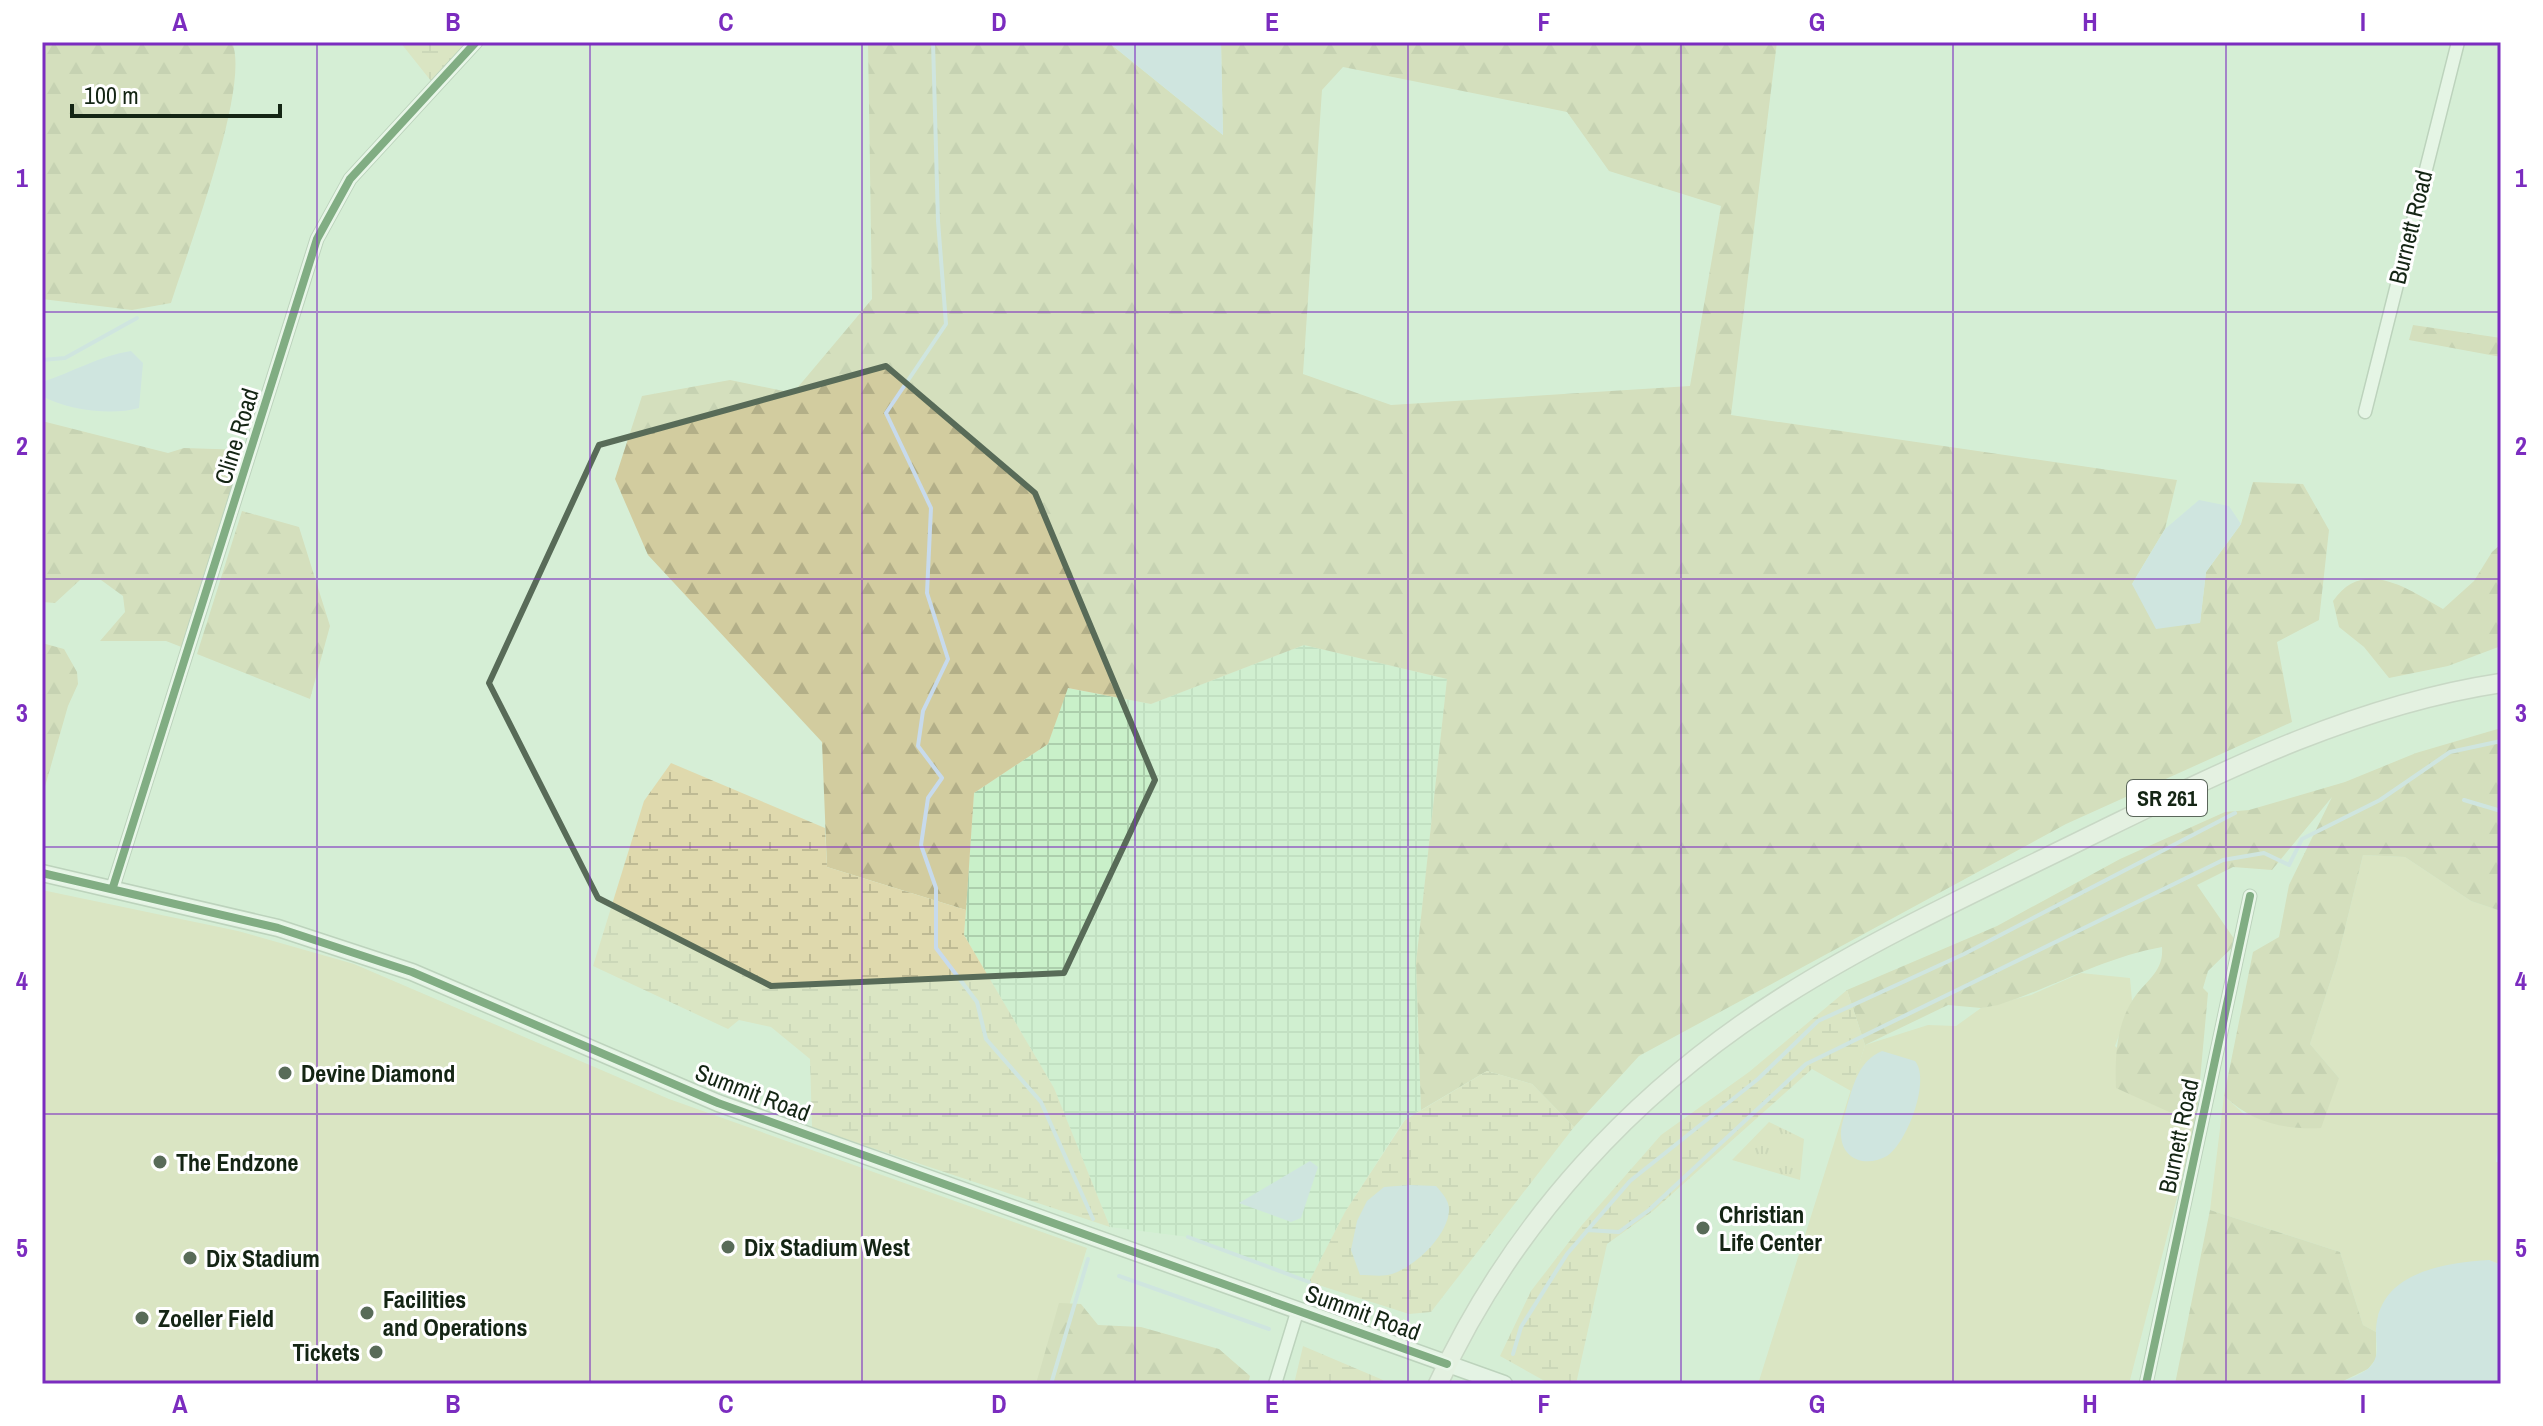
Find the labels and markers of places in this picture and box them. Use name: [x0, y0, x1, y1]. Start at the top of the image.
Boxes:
place label: Devine Diamond: [301, 1057, 455, 1089]
marker: Devine Diamond: [276, 1064, 294, 1082]
place label: The Endzone: [176, 1146, 299, 1178]
marker: The Endzone: [151, 1153, 169, 1171]
place label: Christian Life Center: [1719, 1198, 1822, 1258]
marker: Christian Life Center: [1694, 1219, 1712, 1237]
place label: Dix Stadium West: [744, 1231, 910, 1263]
marker: Dix Stadium West: [719, 1238, 737, 1256]
place label: Dix Stadium: [206, 1242, 320, 1274]
marker: Dix Stadium: [181, 1249, 199, 1267]
place label: Facilities and Operations: [383, 1283, 527, 1343]
place label: Zoeller Field: [158, 1302, 274, 1334]
marker: Facilities and Operations: [358, 1304, 376, 1322]
marker: Zoeller Field: [133, 1309, 151, 1327]
place label: Tickets: [293, 1336, 360, 1368]
marker: Tickets: [367, 1343, 385, 1361]

